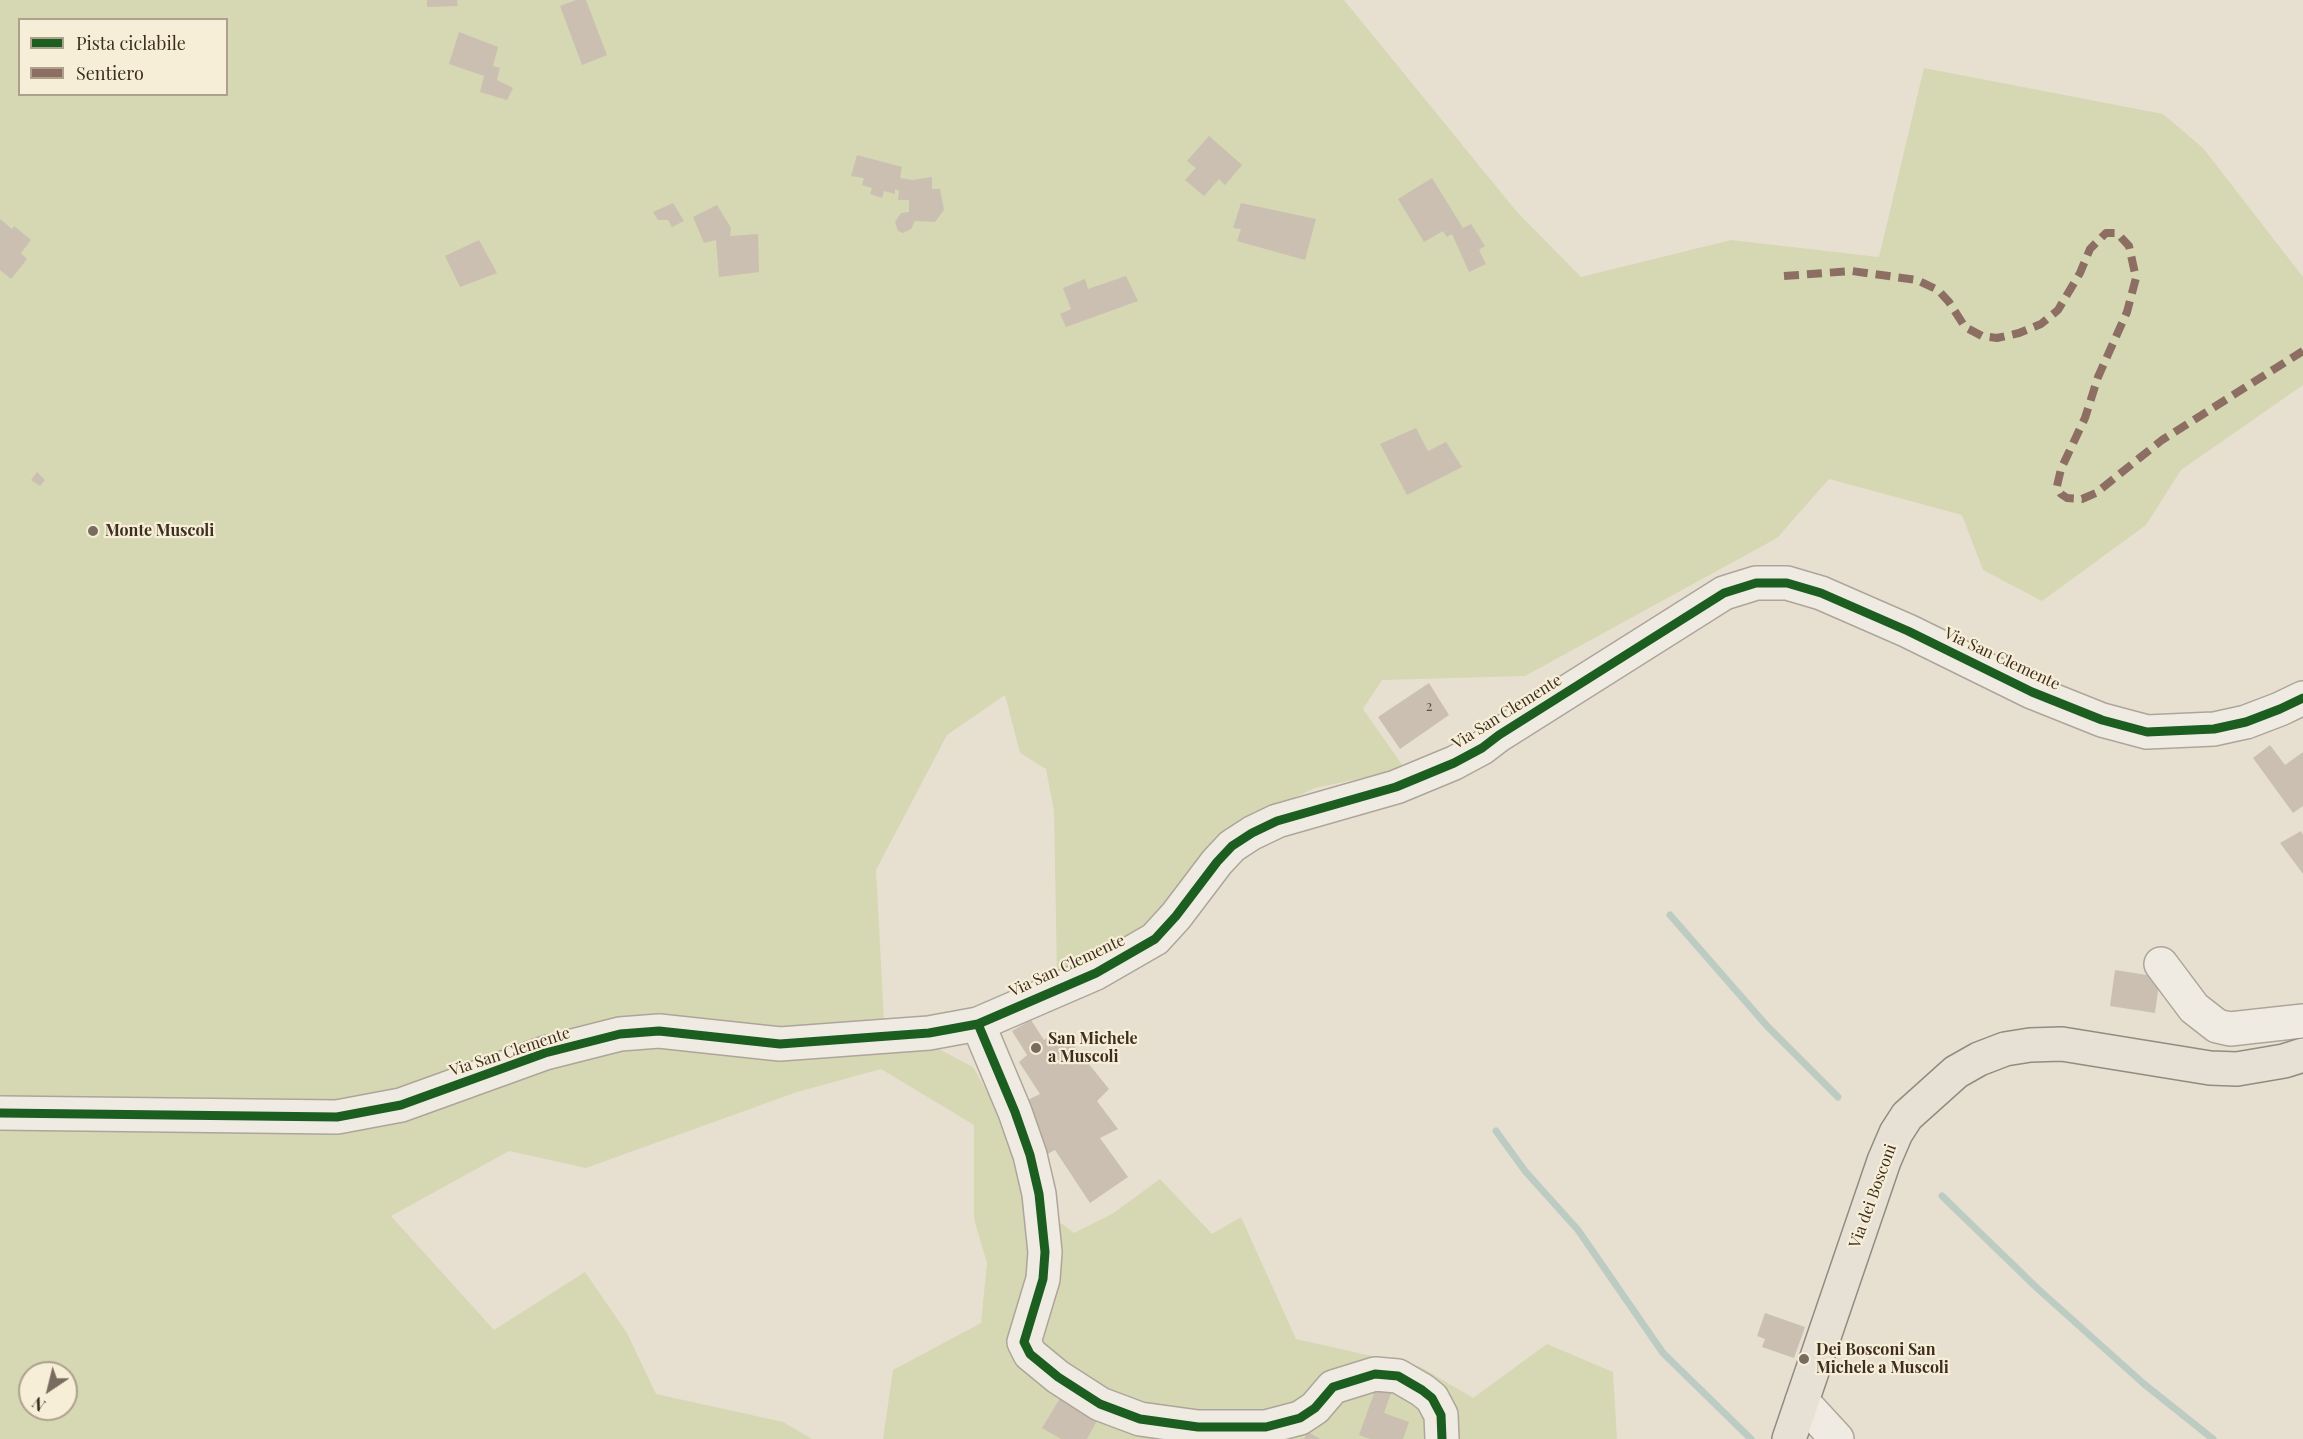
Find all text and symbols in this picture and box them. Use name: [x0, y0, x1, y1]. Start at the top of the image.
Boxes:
legend: [18, 18, 228, 96]
text: Pista ciclabile: [76, 31, 186, 55]
text: Sentiero: [76, 61, 144, 85]
place label: Monte Muscoli: [105, 521, 214, 541]
marker: Monte Muscoli: [86, 524, 100, 538]
street label: Via San Clemente: [1941, 624, 2063, 694]
street label: Via San Clemente: [1449, 671, 1565, 753]
house number: 2: [1426, 699, 1432, 715]
street label: Via San Clemente: [1006, 931, 1128, 1001]
street label: Via San Clemente: [447, 1023, 573, 1081]
place label: San Michele a Muscoli: [1048, 1029, 1138, 1067]
marker: San Michele a Muscoli: [1029, 1041, 1043, 1055]
street label: Via dei Bosconi: [1845, 1141, 1901, 1251]
place label: Dei Bosconi San Michele a Muscoli: [1816, 1340, 1949, 1378]
marker: Dei Bosconi San Michele a Muscoli: [1797, 1352, 1811, 1366]
north arrow: [18, 1361, 78, 1421]
text: N: [28, 1393, 49, 1416]

